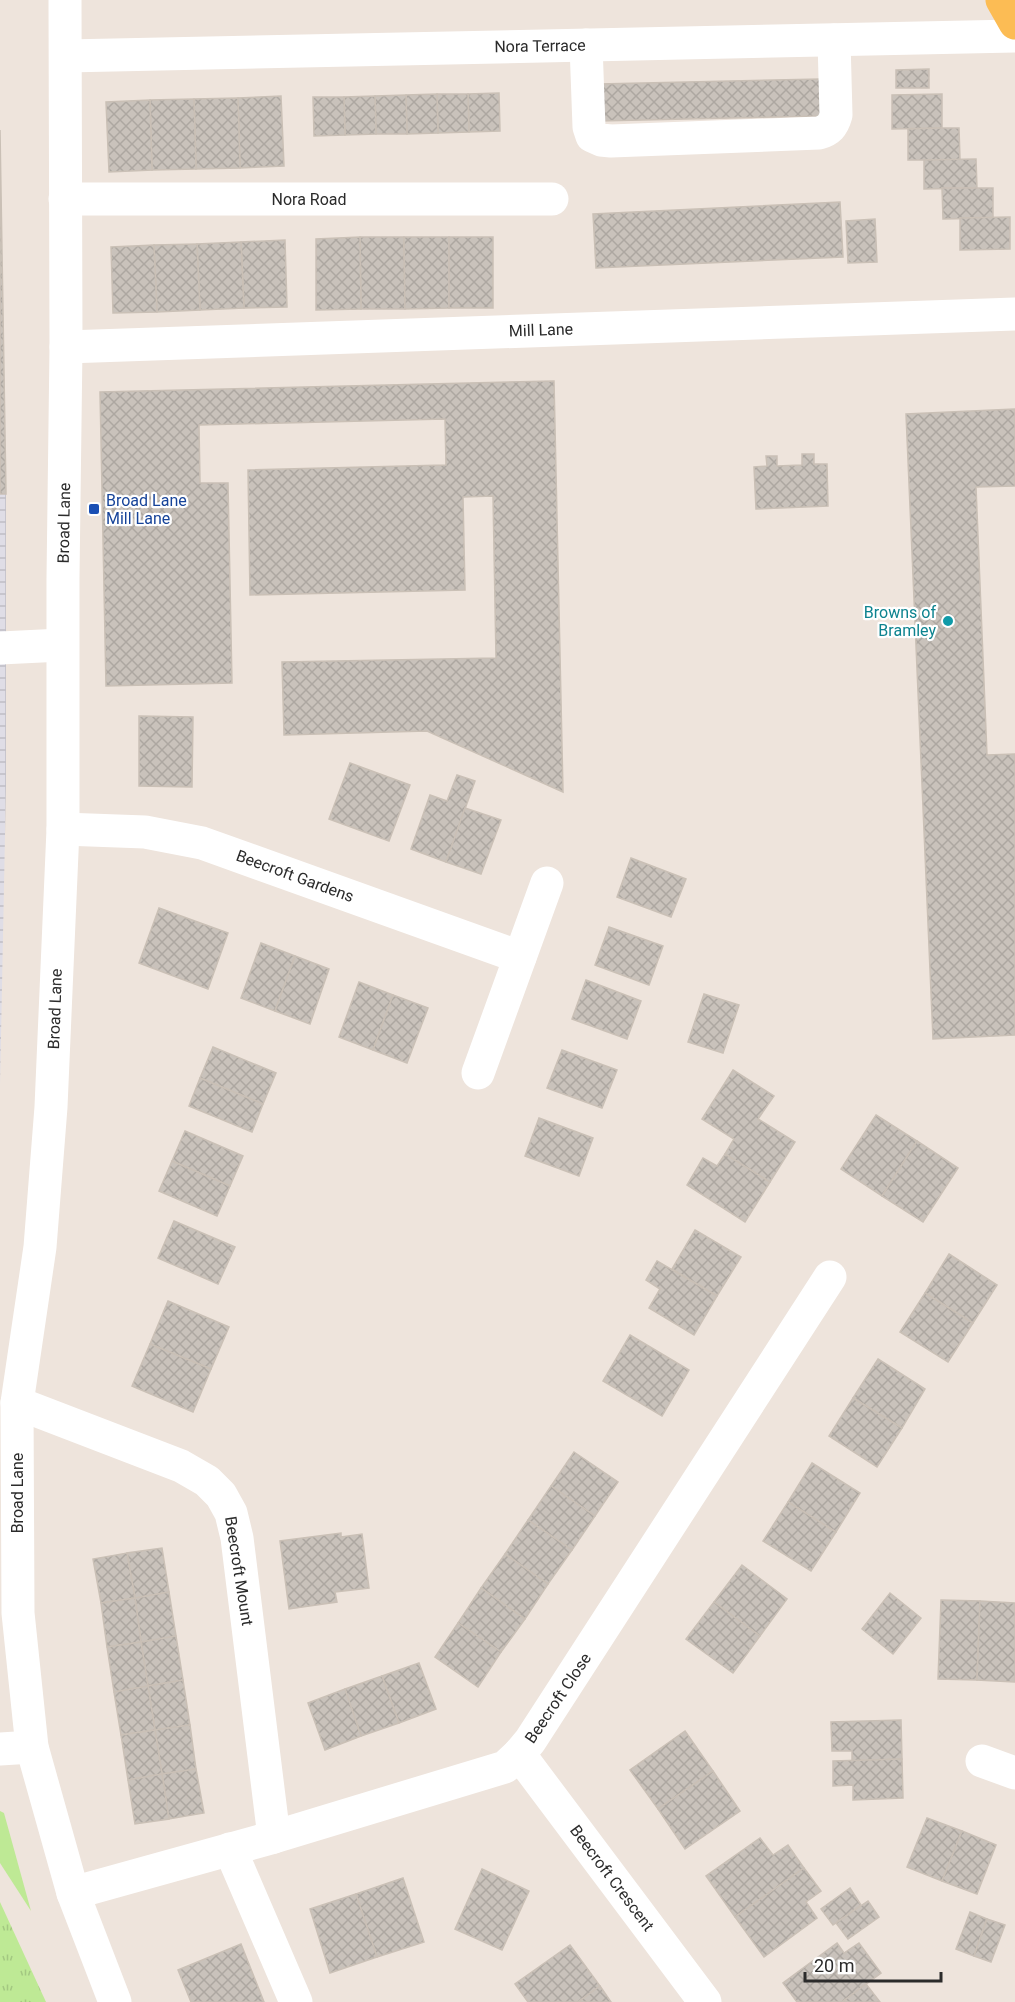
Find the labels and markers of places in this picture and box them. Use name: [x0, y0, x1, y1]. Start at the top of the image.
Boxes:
place label: Broad Lane Mill Lane: [106, 491, 187, 528]
marker: Broad Lane Mill Lane: [87, 502, 101, 516]
place label: Browns of Bramley: [864, 603, 936, 640]
marker: Browns of Bramley: [941, 614, 955, 628]

